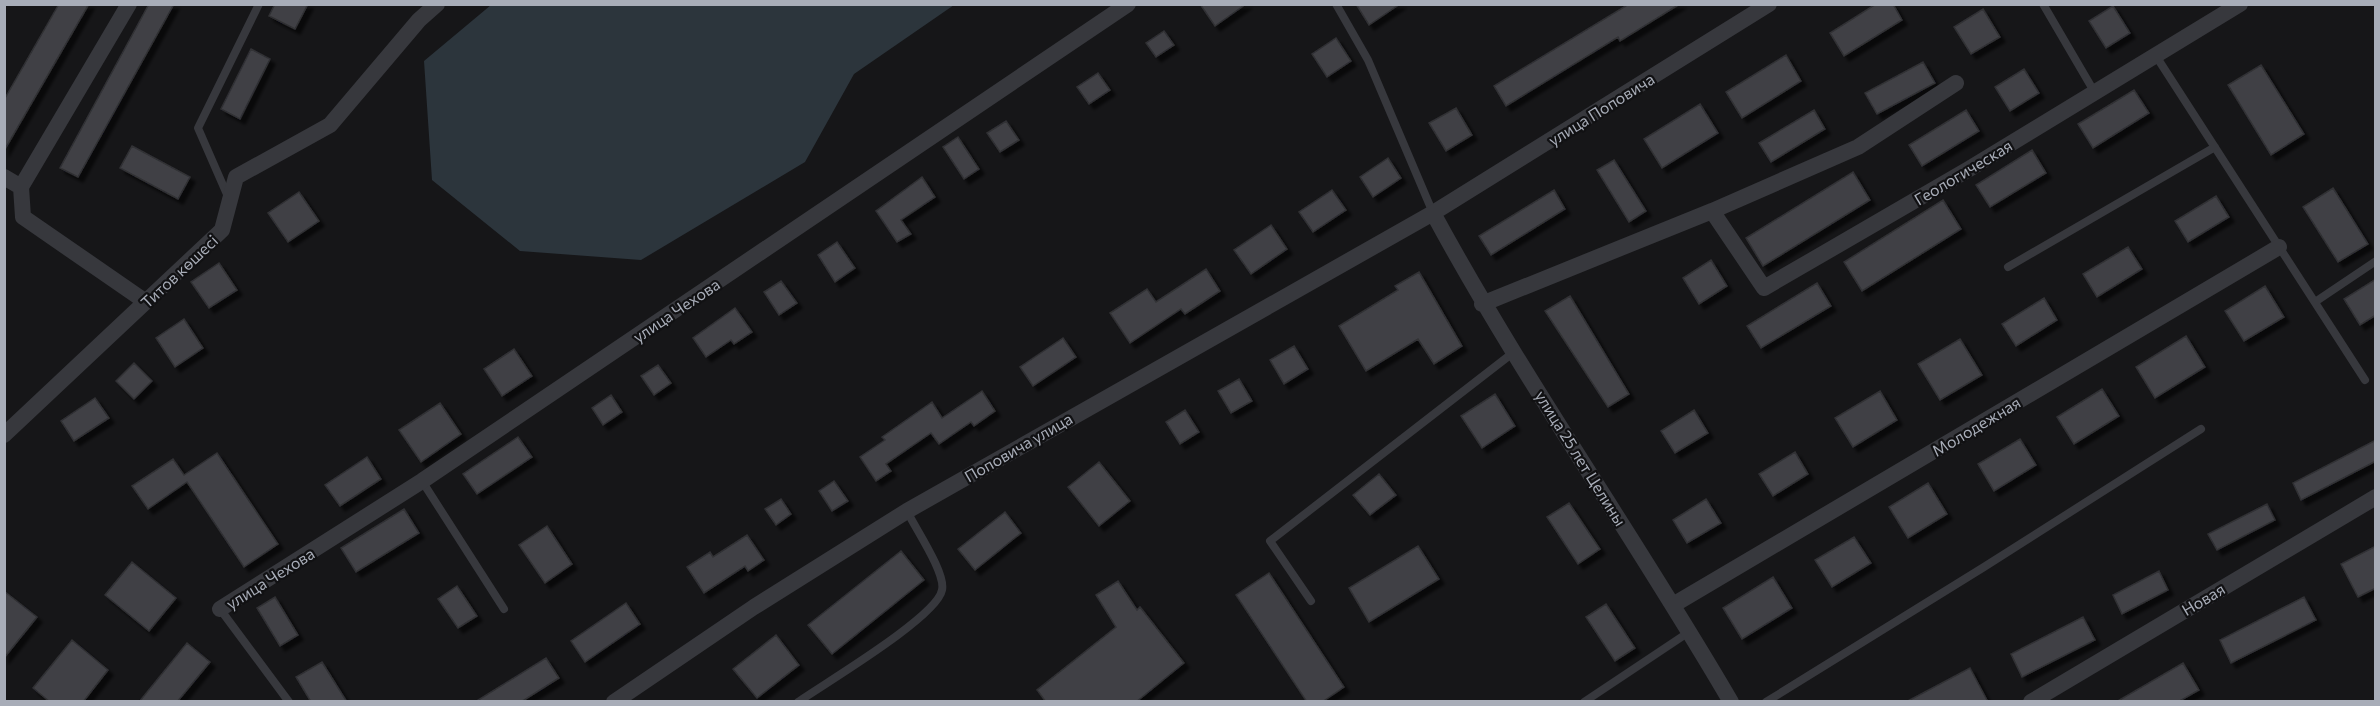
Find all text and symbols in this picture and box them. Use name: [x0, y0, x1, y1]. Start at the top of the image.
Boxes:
street label: улица Поповича: [1544, 69, 1658, 149]
street label: Геологическая: [1911, 135, 2015, 209]
street label: Титов көшесі: [137, 231, 221, 311]
street label: улица Чехова: [629, 274, 723, 346]
street label: улица 25 лет Целины: [1532, 387, 1630, 529]
street label: Молодежная: [1928, 392, 2024, 460]
street label: Поповича улица: [961, 408, 1075, 486]
street label: улица Чехова: [222, 543, 318, 613]
street label: Новая: [2178, 579, 2228, 619]

